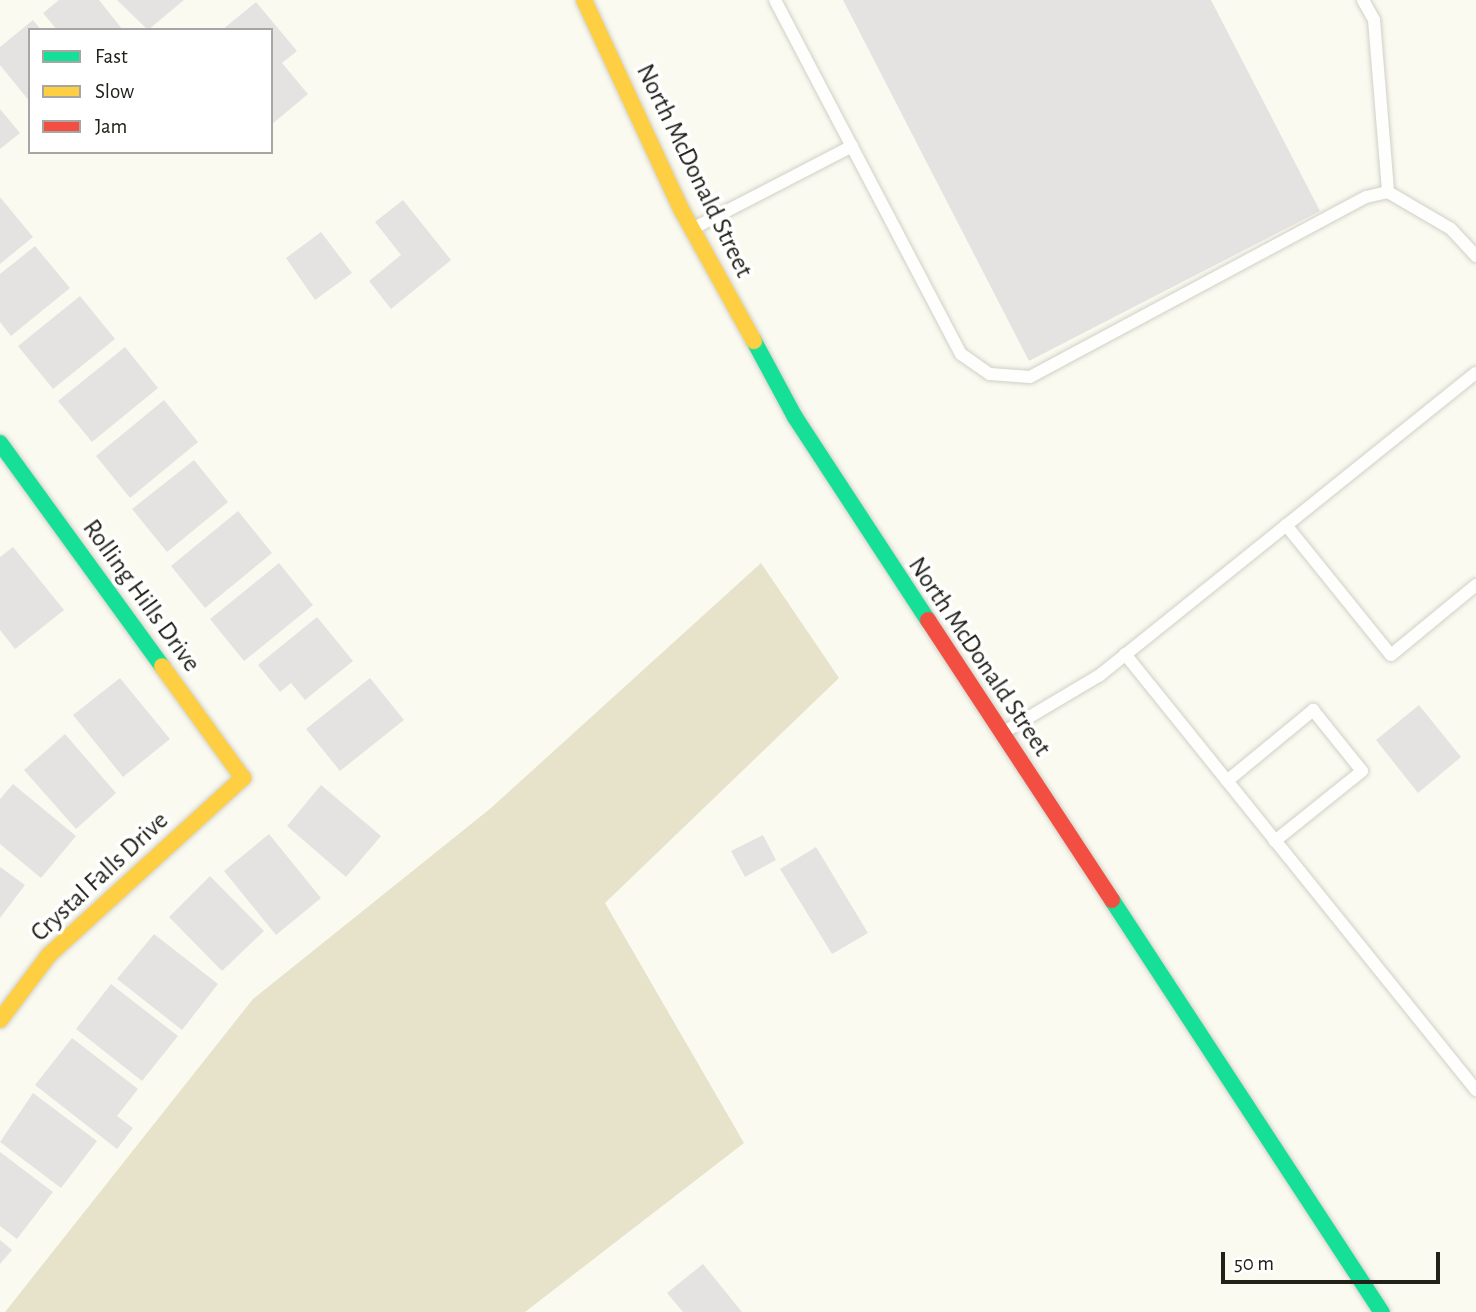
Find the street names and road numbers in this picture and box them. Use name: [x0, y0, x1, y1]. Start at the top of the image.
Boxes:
street label: North McDonald Street: [629, 59, 759, 283]
street label: Rolling Hills Drive: [75, 514, 207, 678]
street label: North McDonald Street: [901, 551, 1057, 763]
street label: Crystal Falls Drive: [25, 805, 175, 949]

